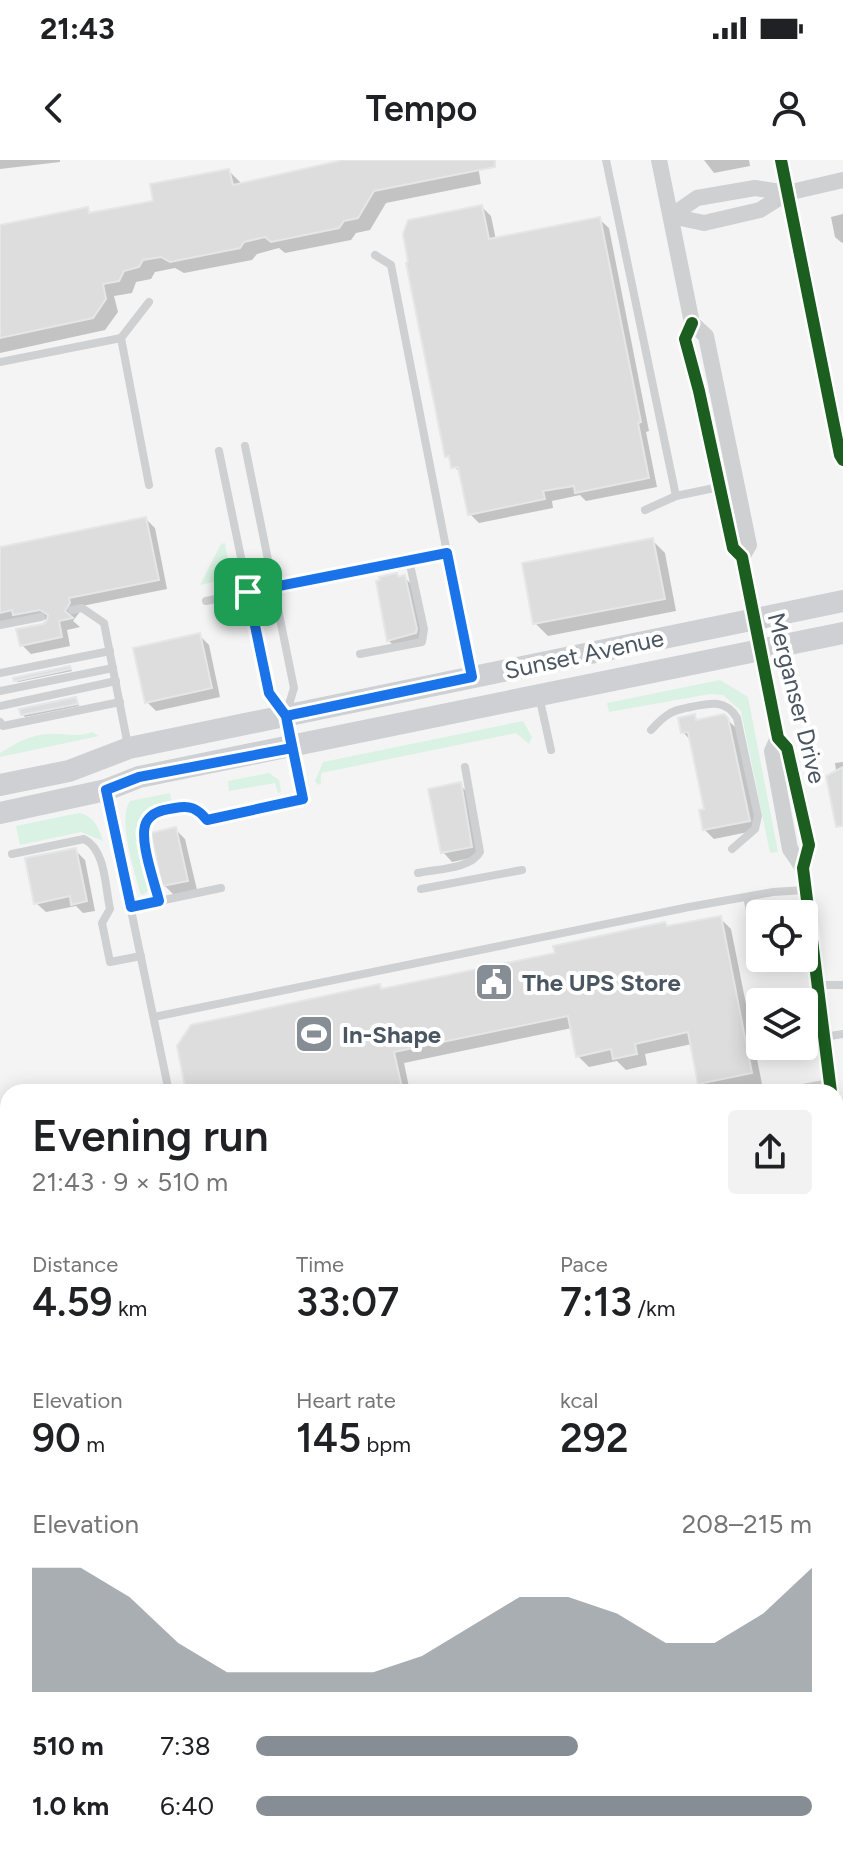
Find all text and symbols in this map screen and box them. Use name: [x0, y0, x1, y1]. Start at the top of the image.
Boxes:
text: 21:43: [40, 10, 115, 47]
icon: back: [32, 86, 76, 130]
icon: person: [767, 86, 811, 130]
text: Tempo: [366, 87, 477, 130]
pin: [214, 558, 282, 626]
icon: arrive: [226, 570, 270, 614]
street label: Merganser Drive: [762, 610, 832, 786]
street label: Sunset Avenue: [502, 623, 666, 685]
map controls: [746, 900, 818, 1060]
button: locate: [746, 900, 818, 972]
public building icon: The UPS Store: [473, 961, 515, 1003]
place label: The UPS Store: [522, 968, 681, 997]
button: layers: [746, 988, 818, 1060]
sports icon: In-Shape: [293, 1013, 335, 1055]
place label: In-Shape: [342, 1020, 441, 1049]
text: Evening run: [32, 1109, 269, 1162]
button: share: [728, 1110, 812, 1194]
text: 21:43 · 9 × 510 m: [32, 1166, 228, 1198]
text: Distance: [32, 1251, 118, 1278]
text: Time: [296, 1251, 344, 1278]
text: Pace: [560, 1251, 608, 1278]
text: 4.59: [32, 1278, 112, 1326]
text: 33:07: [296, 1278, 399, 1326]
text: 7:13: [560, 1278, 632, 1326]
text: km: [112, 1295, 147, 1322]
text: /km: [632, 1295, 675, 1322]
text: Elevation: [32, 1387, 122, 1414]
text: Heart rate: [296, 1387, 396, 1414]
text: kcal: [560, 1387, 598, 1414]
text: 90: [32, 1414, 81, 1462]
text: 145: [296, 1414, 361, 1462]
text: 292: [560, 1414, 629, 1462]
text: m: [81, 1431, 105, 1458]
text: bpm: [361, 1431, 411, 1458]
text: Elevation: [32, 1508, 139, 1540]
text: 208–215 m: [682, 1508, 812, 1540]
text: 510 m: [32, 1730, 104, 1762]
text: 7:38: [160, 1730, 211, 1762]
text: 1.0 km: [32, 1790, 109, 1822]
text: 6:40: [160, 1790, 214, 1822]

